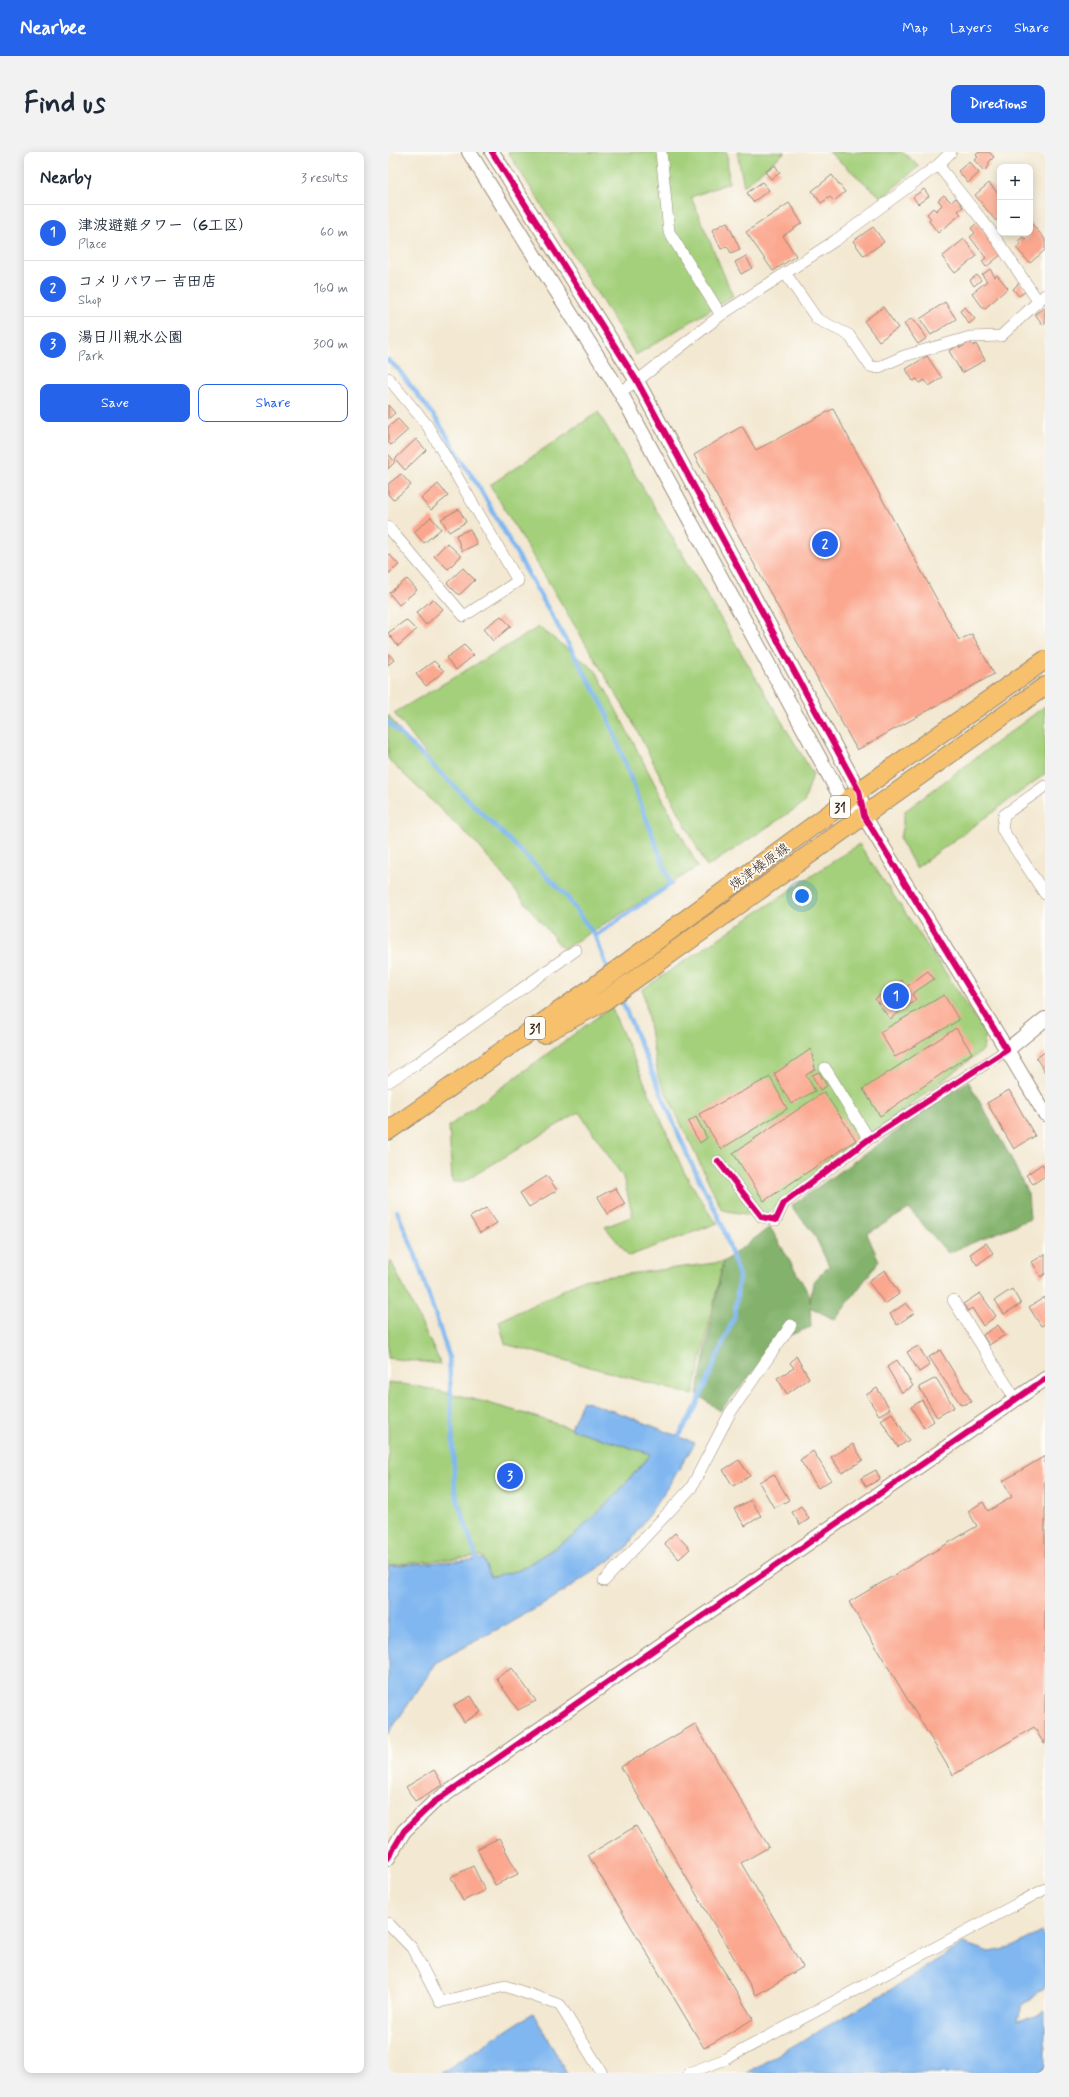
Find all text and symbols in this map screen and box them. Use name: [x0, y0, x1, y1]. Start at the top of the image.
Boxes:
text: Nearbee: [20, 16, 86, 41]
text: Map: [902, 19, 928, 37]
text: Layers: [950, 19, 992, 37]
text: Share: [1014, 19, 1049, 37]
button: Directions: [951, 85, 1045, 123]
text: Find us: [24, 86, 105, 123]
map controls: [997, 164, 1033, 236]
button: +: [997, 164, 1033, 200]
text: Nearby: [40, 167, 92, 189]
text: 3 results: [301, 170, 348, 187]
button: −: [997, 200, 1033, 236]
text: 津波避難タワー（G工区）: [78, 216, 253, 236]
text: 1: [50, 224, 56, 241]
text: 60 m: [320, 224, 348, 241]
text: Place: [78, 236, 107, 253]
text: コメリパワー 吉田店: [78, 272, 217, 292]
text: 2: [50, 280, 56, 297]
text: 160 m: [313, 280, 348, 297]
text: Shop: [78, 292, 102, 309]
text: 湯日川親水公園: [78, 328, 183, 348]
text: 3: [50, 336, 56, 353]
text: 300 m: [313, 336, 348, 353]
text: Park: [78, 348, 104, 365]
button: Save: [40, 384, 190, 422]
button: Share: [198, 384, 348, 422]
pin: 2: [812, 529, 838, 559]
road number: 31: [830, 796, 850, 818]
street label: 焼津榛原線: [726, 839, 793, 895]
your location: [792, 886, 812, 906]
pin: 1: [883, 981, 909, 1011]
road number: 31: [525, 1017, 545, 1039]
pin: 3: [497, 1461, 523, 1491]

